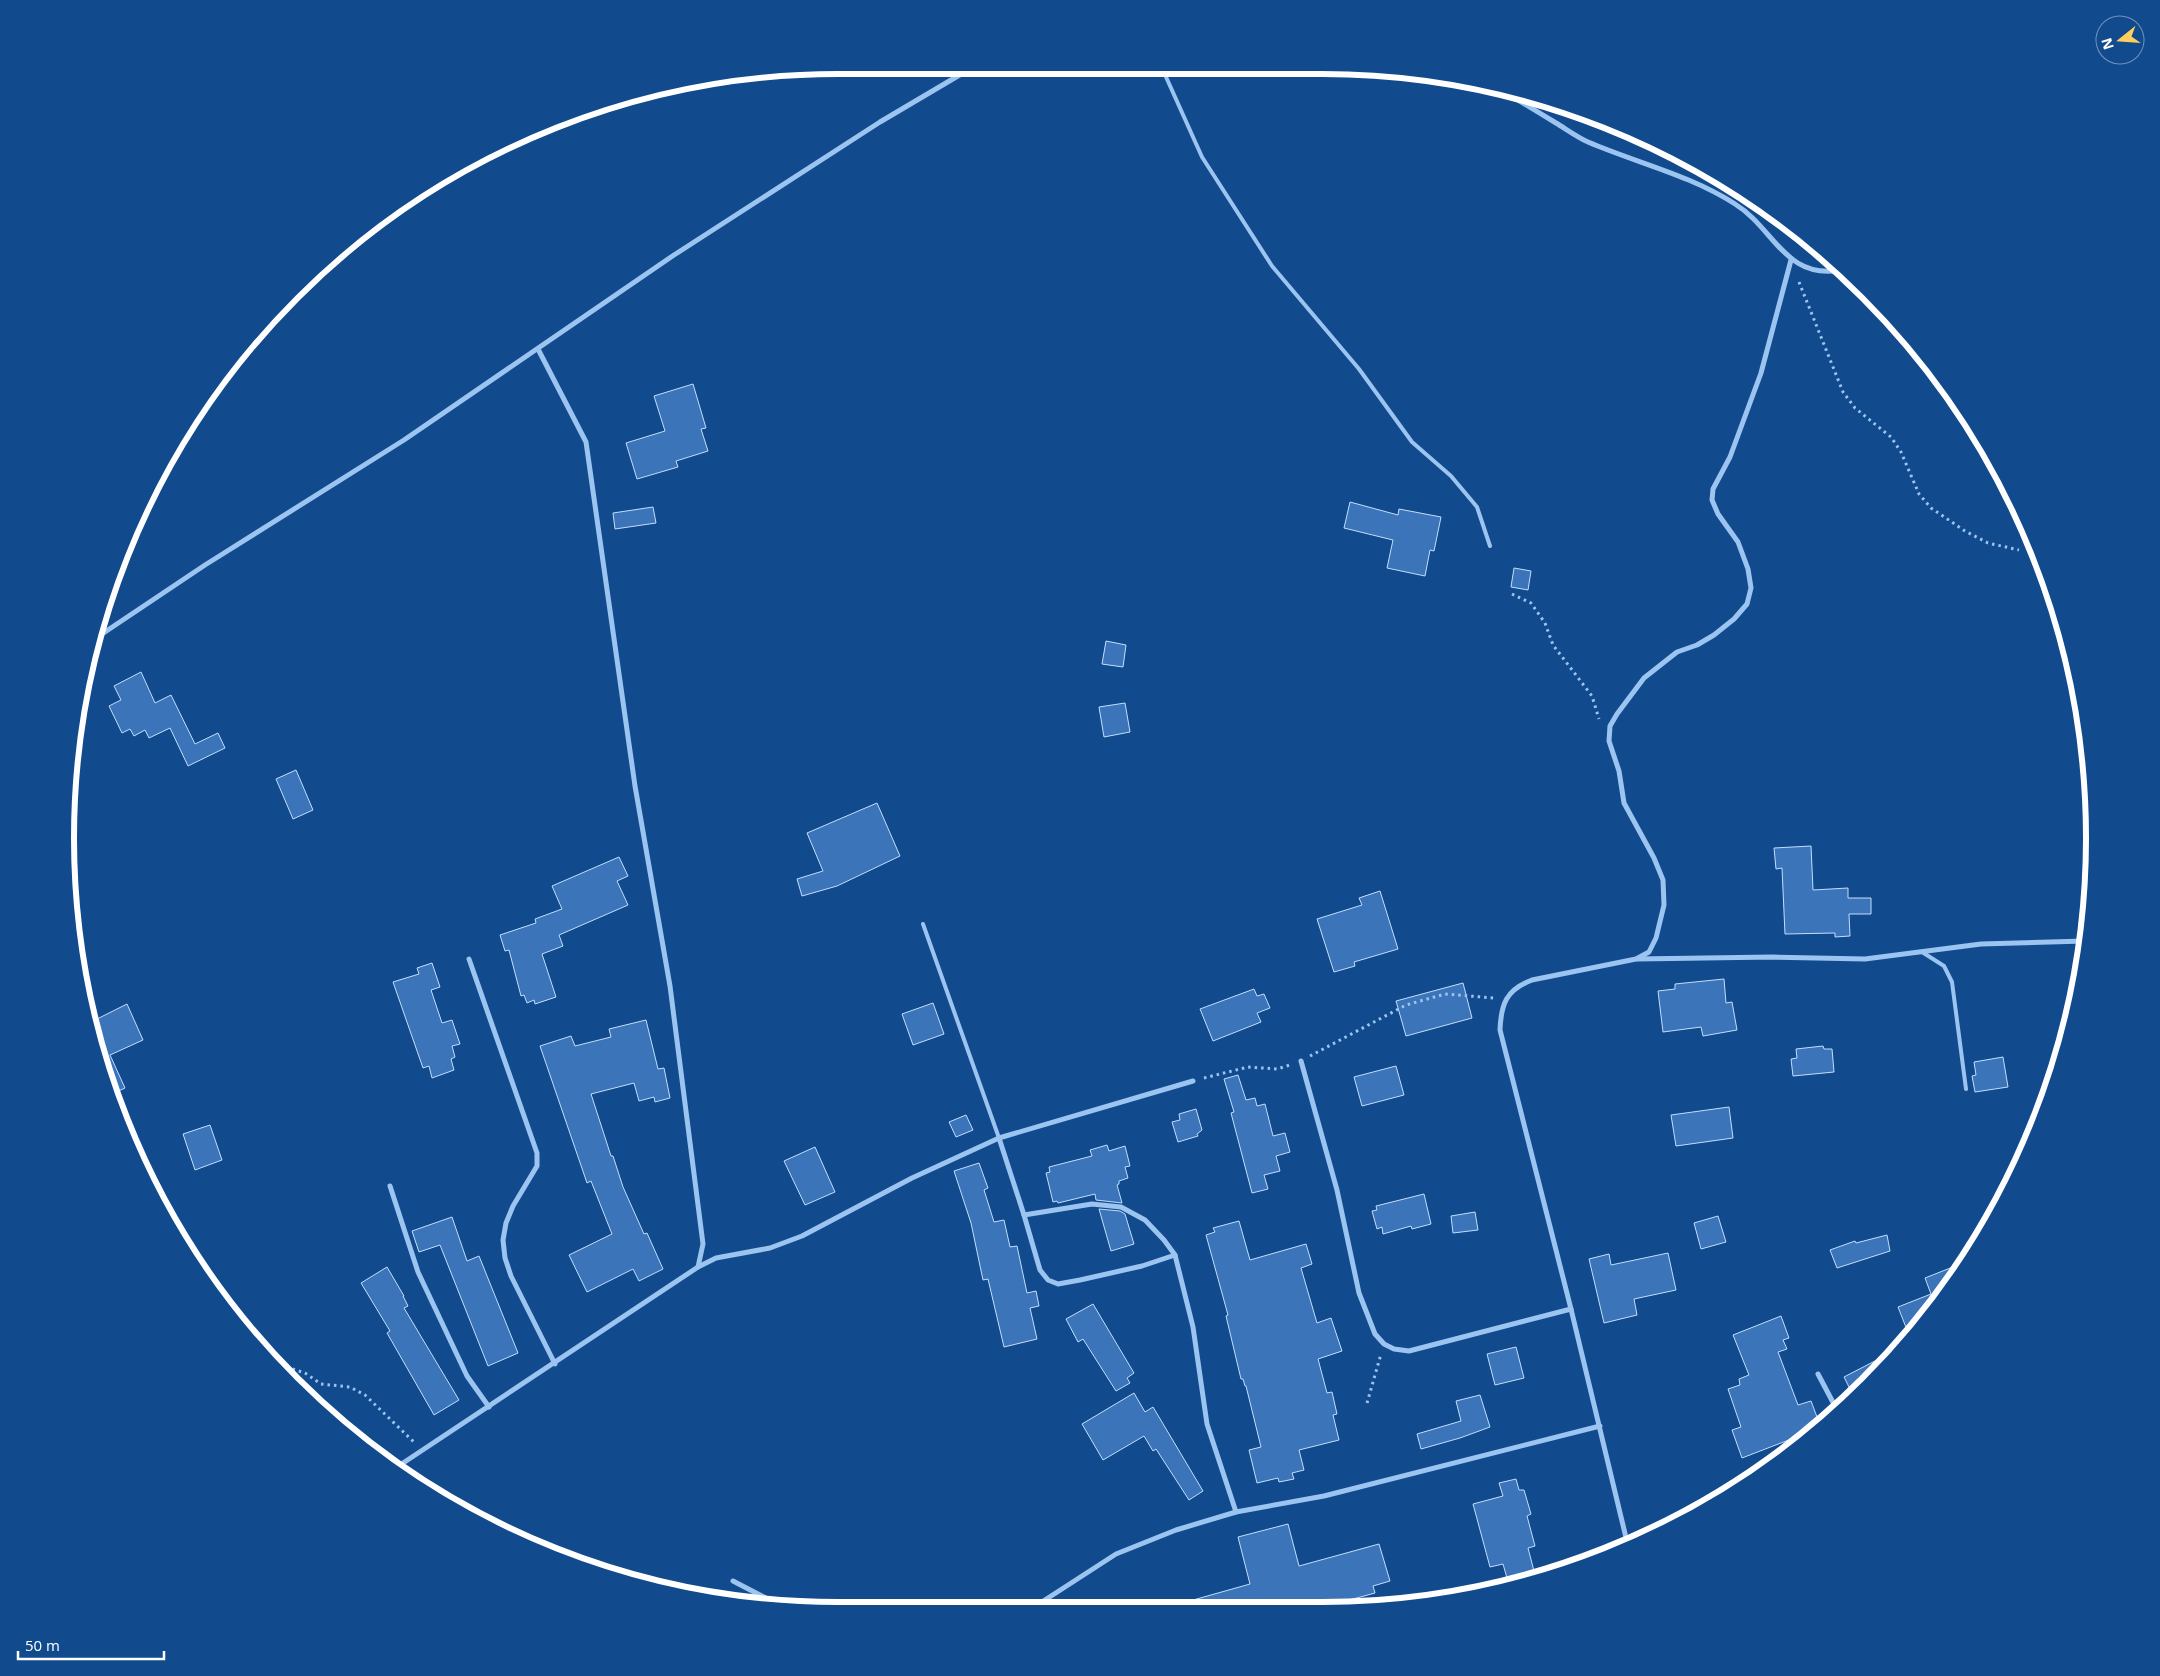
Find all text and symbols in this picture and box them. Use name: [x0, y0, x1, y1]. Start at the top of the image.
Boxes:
north arrow: [2095, 15, 2145, 65]
text: N: [2096, 36, 2118, 52]
scale bar: [18, 1628, 164, 1660]
text: 50 m: [25, 1635, 60, 1655]

